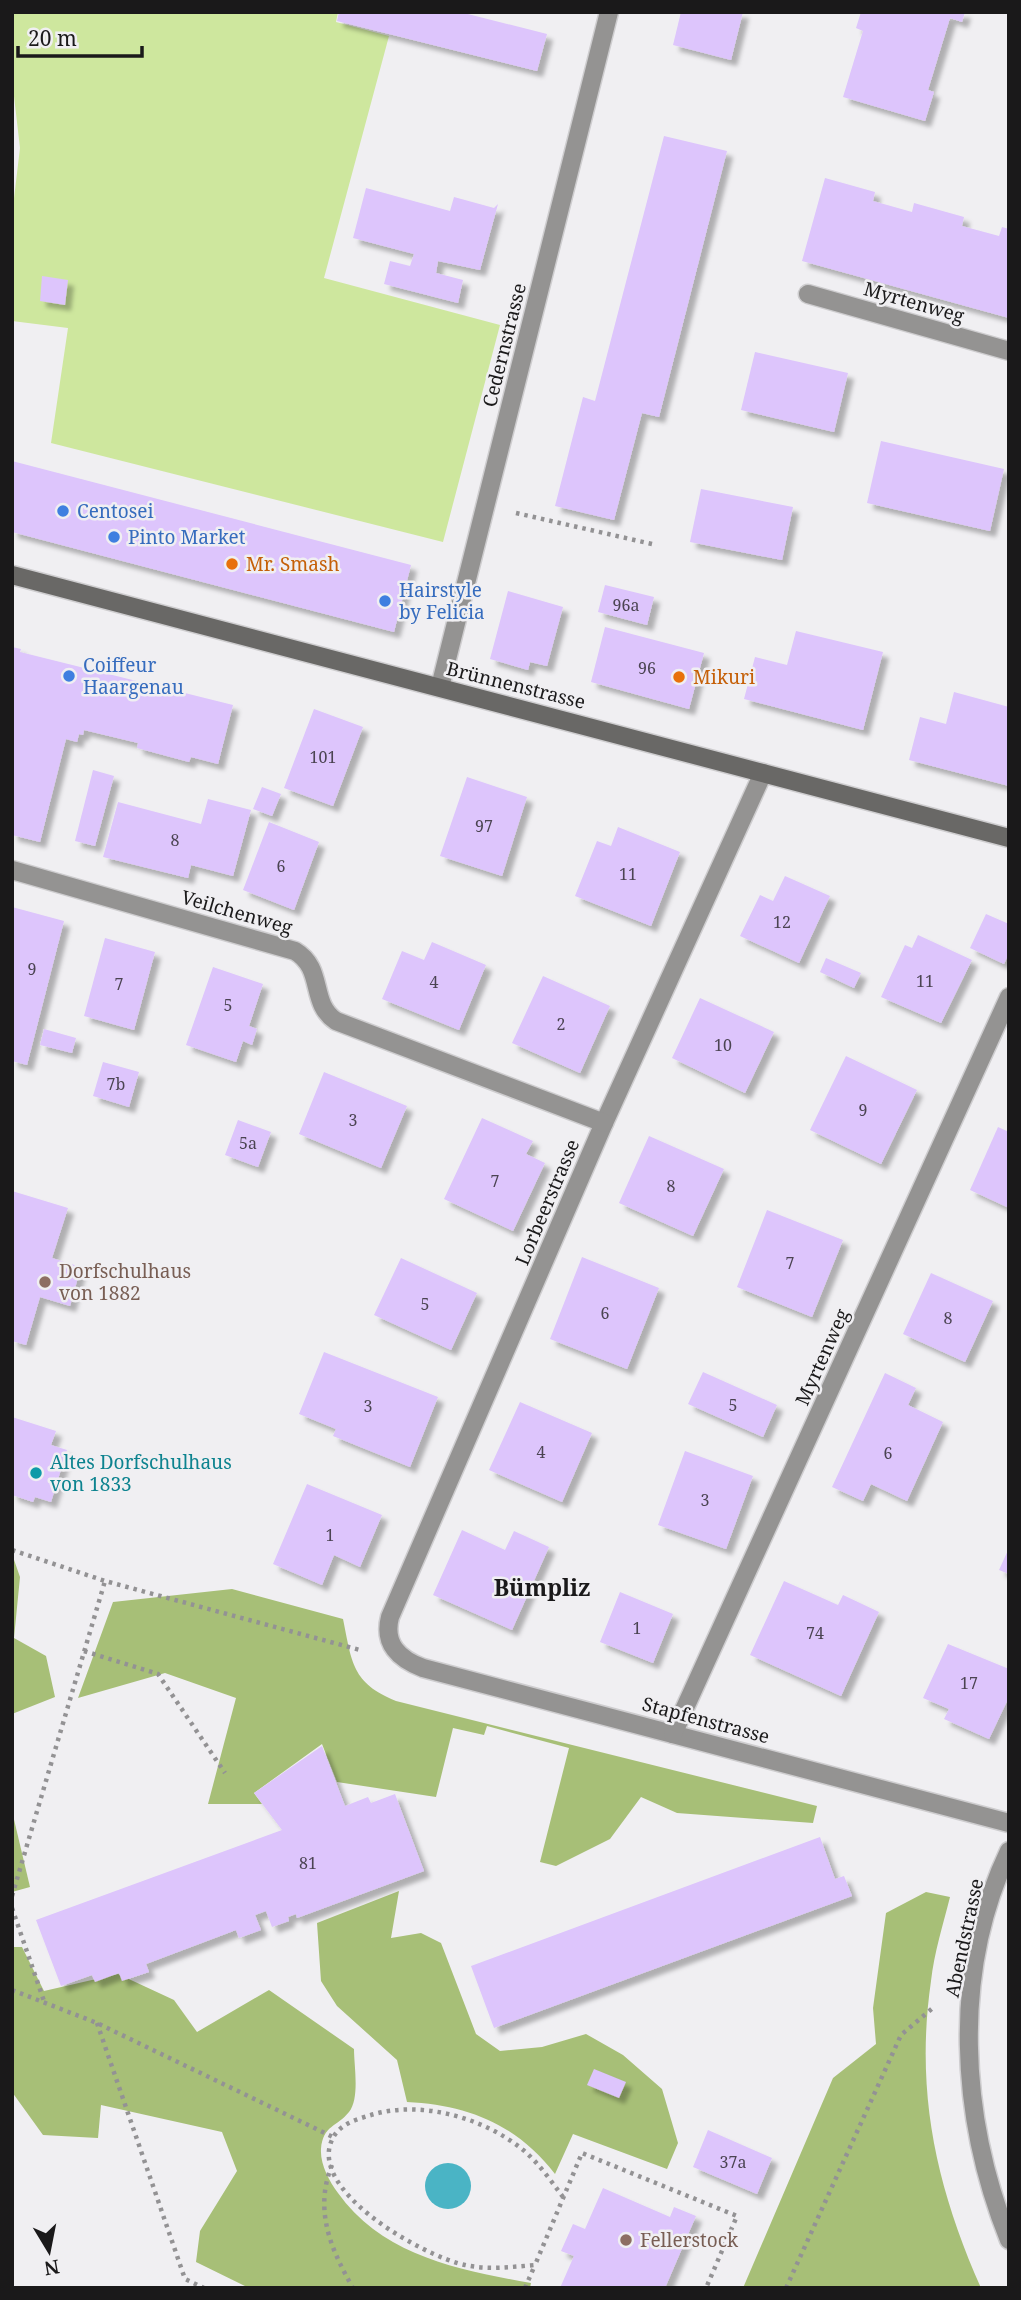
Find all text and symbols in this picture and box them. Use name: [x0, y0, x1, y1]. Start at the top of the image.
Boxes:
scale bar: [18, 14, 142, 58]
text: 20 m: [28, 24, 77, 52]
street label: Myrtenweg: [861, 275, 967, 329]
street label: Cedernstrasse: [476, 280, 532, 410]
place label: Centosei: [77, 498, 154, 524]
marker: Centosei: [55, 503, 71, 519]
place label: Pinto Market: [128, 524, 246, 550]
marker: Pinto Market: [106, 529, 122, 545]
place label: Mr. Smash: [246, 551, 340, 577]
marker: Mr. Smash: [224, 556, 240, 572]
place label: Hairstyle by Felicia: [399, 577, 485, 625]
marker: Hairstyle by Felicia: [377, 593, 393, 609]
house number: 96a: [613, 594, 639, 616]
place label: Coiffeur Haargenau: [83, 652, 184, 700]
street label: Brünnenstrasse: [444, 655, 588, 715]
house number: 96: [638, 657, 656, 679]
place label: Mikuri: [693, 664, 755, 690]
marker: Coiffeur Haargenau: [61, 668, 77, 684]
marker: Mikuri: [671, 669, 687, 685]
house number: 101: [310, 746, 336, 768]
house number: 97: [475, 815, 493, 837]
house number: 8: [171, 829, 180, 851]
house number: 6: [277, 855, 286, 877]
house number: 11: [619, 863, 637, 885]
street label: Veilchenweg: [178, 884, 296, 940]
house number: 12: [773, 911, 791, 933]
house number: 9: [28, 958, 36, 980]
house number: 11: [916, 970, 934, 992]
house number: 4: [430, 971, 439, 993]
house number: 7: [115, 973, 124, 995]
house number: 5: [224, 994, 232, 1016]
house number: 2: [557, 1013, 565, 1035]
house number: 10: [714, 1034, 732, 1056]
house number: 7b: [107, 1073, 125, 1095]
house number: 9: [859, 1099, 867, 1121]
house number: 3: [349, 1109, 358, 1131]
house number: 5a: [239, 1132, 257, 1154]
street label: Lorbeerstrasse: [509, 1135, 585, 1269]
house number: 7: [491, 1170, 500, 1192]
house number: 8: [667, 1175, 676, 1197]
house number: 7: [786, 1252, 795, 1274]
place label: Dorfschulhaus von 1882: [59, 1258, 191, 1306]
marker: Dorfschulhaus von 1882: [37, 1274, 53, 1290]
house number: 5: [421, 1293, 429, 1315]
house number: 6: [601, 1302, 610, 1324]
street label: Myrtenweg: [789, 1304, 855, 1410]
house number: 8: [944, 1307, 953, 1329]
house number: 5: [729, 1394, 737, 1416]
house number: 3: [364, 1395, 373, 1417]
house number: 4: [537, 1441, 546, 1463]
house number: 6: [884, 1442, 893, 1464]
place label: Altes Dorfschulhaus von 1833: [50, 1449, 232, 1497]
marker: Altes Dorfschulhaus von 1833: [28, 1465, 44, 1481]
house number: 3: [701, 1489, 710, 1511]
house number: 1: [326, 1524, 334, 1546]
district label: Bümpliz: [494, 1571, 590, 1603]
house number: 1: [633, 1617, 641, 1639]
house number: 74: [806, 1622, 824, 1644]
house number: 17: [960, 1672, 978, 1694]
street label: Stapfenstrasse: [640, 1691, 772, 1749]
house number: 81: [299, 1852, 317, 1874]
street label: Abendstrasse: [939, 1876, 989, 2000]
house number: 37a: [720, 2151, 746, 2173]
north arrow: [14, 2216, 84, 2286]
place label: Fellerstock: [640, 2227, 739, 2253]
marker: Fellerstock: [618, 2232, 634, 2248]
text: N: [42, 2254, 62, 2282]

